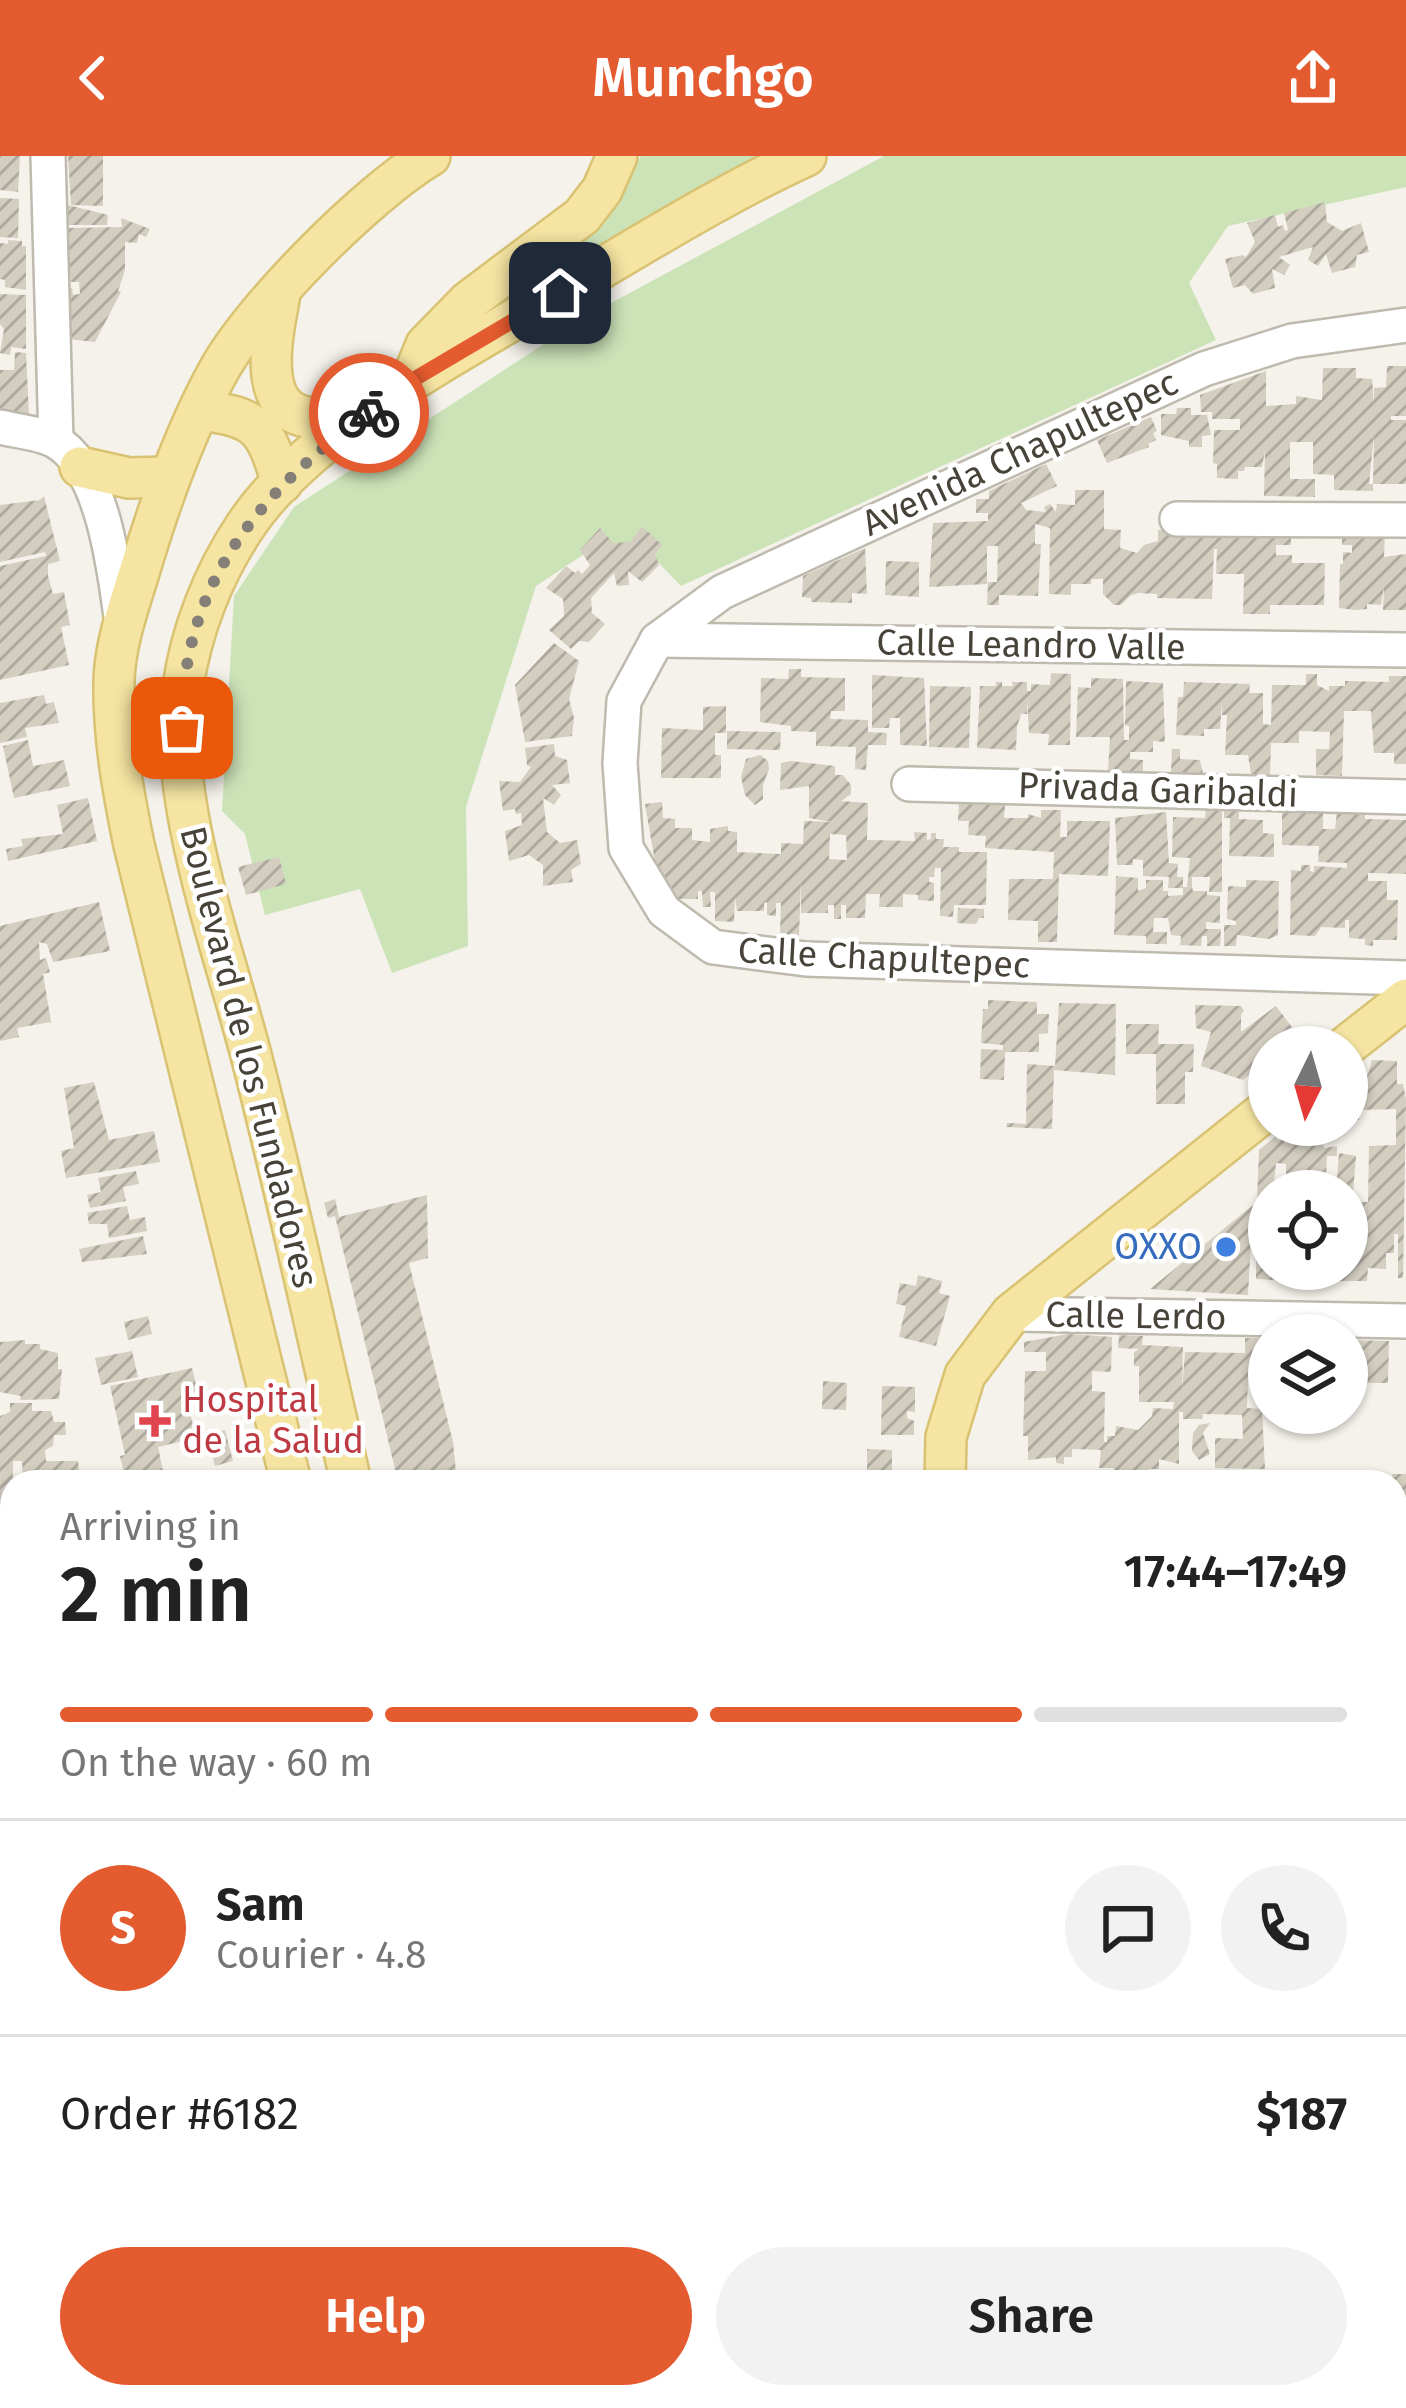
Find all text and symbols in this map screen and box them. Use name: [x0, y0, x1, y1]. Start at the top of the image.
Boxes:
icon: back: [60, 45, 126, 111]
icon: share: [1280, 45, 1346, 111]
text: Munchgo: [592, 46, 814, 110]
pin: [509, 242, 611, 344]
icon: home: [527, 260, 593, 326]
courier: [309, 353, 429, 473]
street label: Avenida Chapultepec: [855, 361, 1185, 545]
icon: bike: [336, 380, 402, 446]
street label: Calle Leandro Valle: [876, 620, 1186, 670]
pin: [131, 677, 233, 779]
icon: bag: [149, 695, 215, 761]
street label: Privada Garibaldi: [1017, 763, 1299, 817]
street label: Boulevard de los Fundadores: [170, 822, 328, 1292]
street label: Calle Chapultepec: [737, 928, 1031, 988]
north arrow: [1248, 1026, 1368, 1146]
map controls: [1248, 1026, 1368, 1434]
button: locate: [1248, 1170, 1368, 1290]
place label: OXXO: [1114, 1225, 1202, 1269]
marker: OXXO: [1213, 1234, 1239, 1260]
street label: Calle Lerdo: [1045, 1292, 1227, 1340]
button: layers: [1248, 1314, 1368, 1434]
place label: Hospital de la Salud: [182, 1378, 364, 1463]
marker: Hospital de la Salud: [139, 1405, 171, 1437]
text: Arriving in: [60, 1504, 241, 1550]
text: 17:44–17:49: [1124, 1545, 1347, 1599]
text: 2 min: [60, 1548, 252, 1642]
text: On the way · 60 m: [60, 1740, 372, 1786]
button: chat: [1065, 1865, 1191, 1991]
button: phone: [1221, 1865, 1347, 1991]
text: Sam: [216, 1878, 304, 1932]
text: S: [110, 1901, 136, 1955]
text: Courier · 4.8: [216, 1932, 427, 1978]
text: Order #6182: [60, 2087, 299, 2141]
text: $187: [1257, 2087, 1347, 2141]
button: Help: [60, 2247, 692, 2385]
button: Share: [716, 2247, 1347, 2385]

